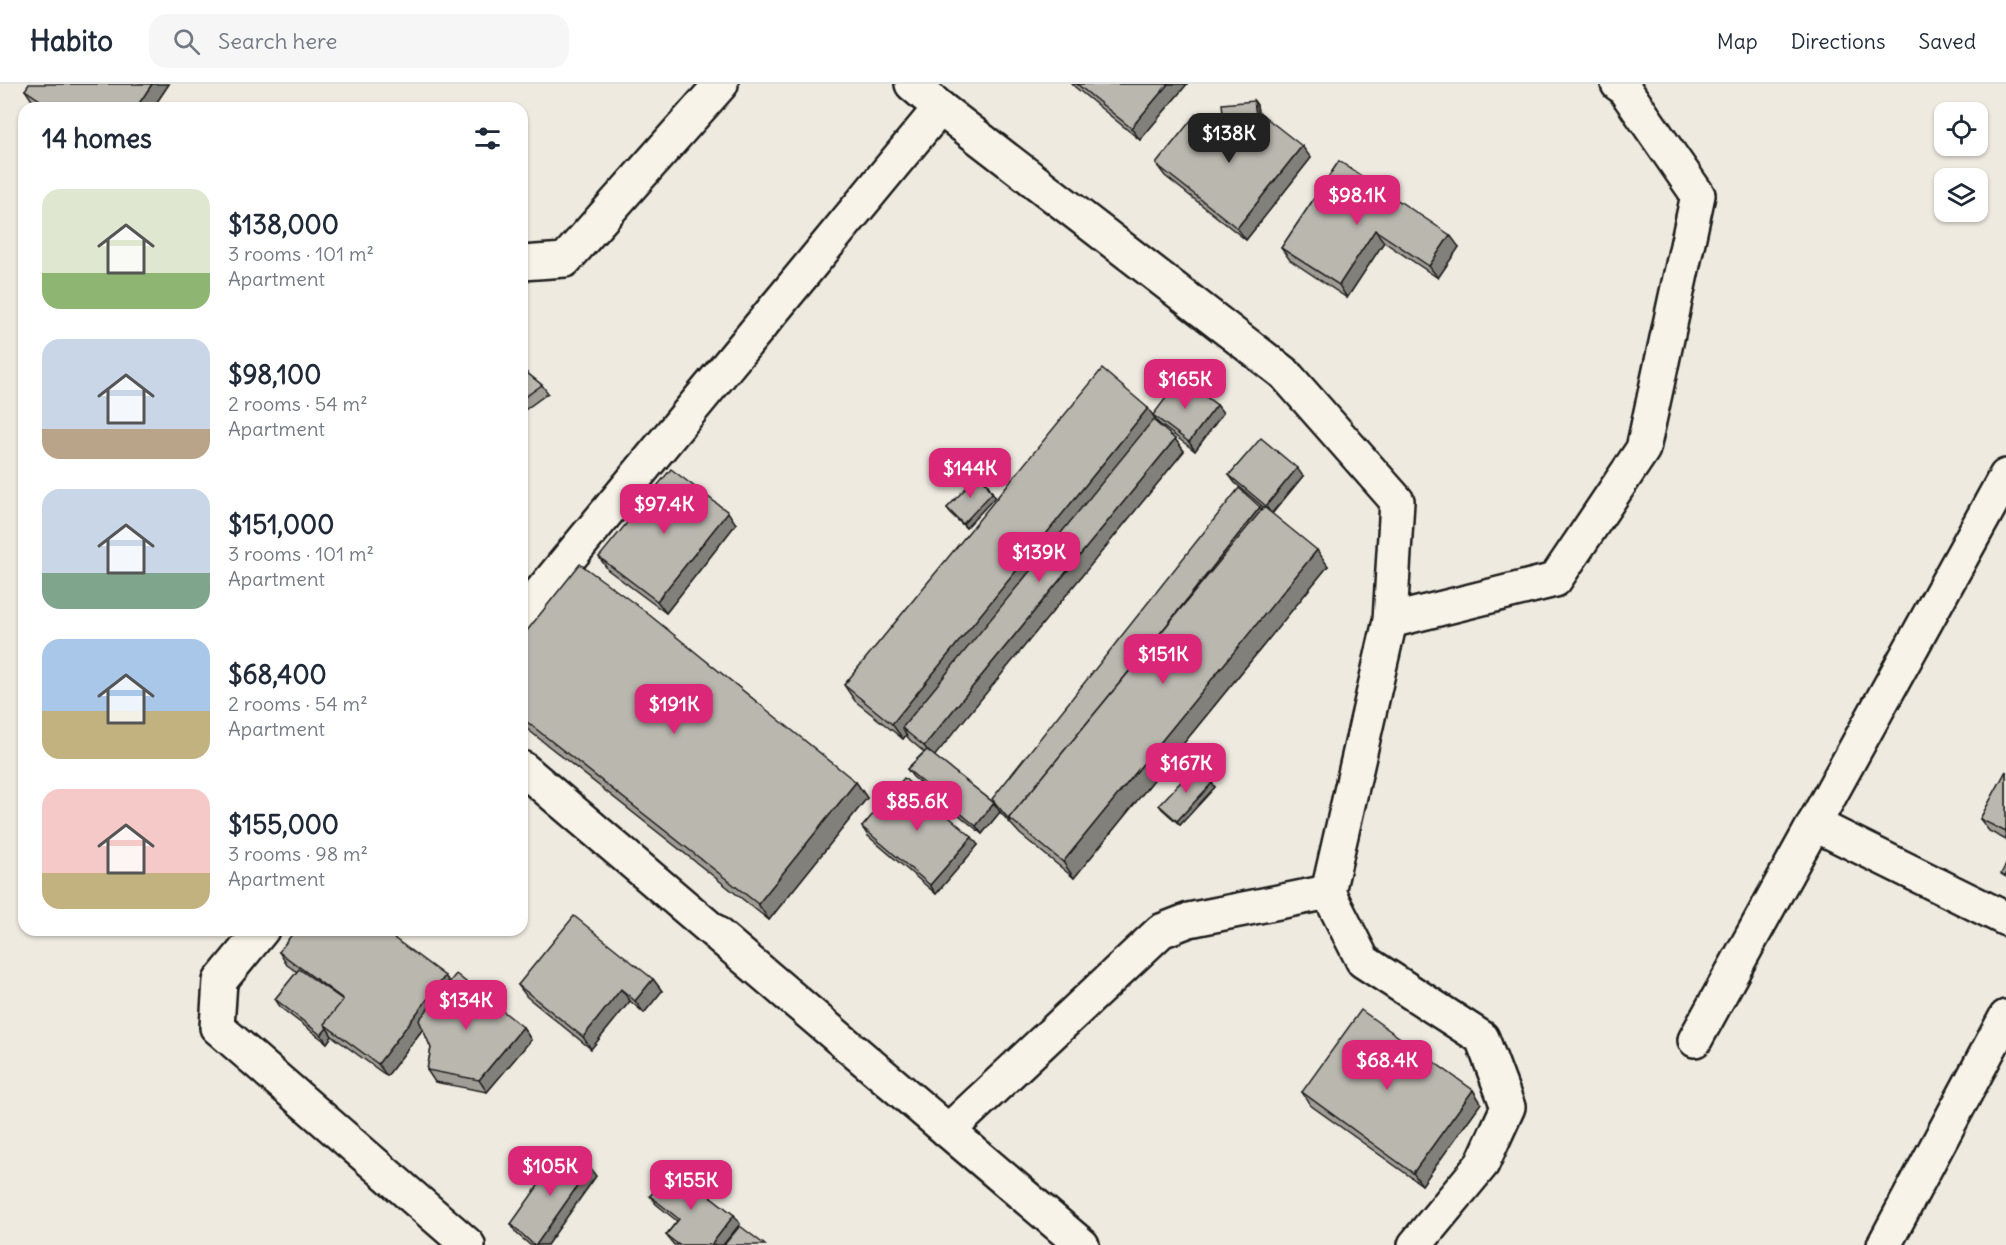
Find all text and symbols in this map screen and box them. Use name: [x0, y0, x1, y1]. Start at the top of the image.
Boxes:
search box: [149, 14, 569, 68]
text: Habito: [30, 23, 113, 59]
icon: search: [170, 25, 203, 58]
text: Search here: [218, 27, 337, 55]
text: Map: [1717, 28, 1758, 55]
text: Directions: [1791, 28, 1885, 55]
text: Saved: [1918, 28, 1976, 55]
map controls: [1934, 102, 1988, 222]
button: locate: [1934, 102, 1988, 156]
pin: $138K: [1187, 113, 1271, 164]
text: $138K: [1202, 120, 1256, 145]
text: 14 homes: [42, 122, 152, 155]
icon: filters: [471, 122, 504, 155]
button: layers: [1934, 168, 1988, 222]
pin: $98.1K: [1308, 175, 1406, 226]
text: $98.1K: [1328, 182, 1386, 207]
text: $138,000: [228, 208, 339, 241]
icon: home: [90, 213, 162, 285]
text: 3 rooms · 101 m²: [228, 241, 374, 266]
text: Apartment: [228, 266, 325, 291]
text: $98,100: [228, 358, 321, 391]
pin: $165K: [1143, 359, 1227, 410]
icon: home: [90, 363, 162, 435]
text: $165K: [1158, 366, 1212, 391]
text: 2 rooms · 54 m²: [228, 391, 368, 416]
text: Apartment: [228, 416, 325, 441]
pin: $144K: [928, 448, 1012, 499]
text: $144K: [943, 455, 997, 480]
pin: $97.4K: [615, 484, 713, 535]
text: $97.4K: [634, 491, 694, 516]
text: $151,000: [228, 508, 334, 541]
icon: home: [90, 513, 162, 585]
pin: $139K: [997, 532, 1081, 583]
text: $139K: [1012, 539, 1066, 564]
text: 3 rooms · 101 m²: [228, 541, 374, 566]
text: Apartment: [228, 566, 325, 591]
pin: $151K: [1121, 634, 1205, 685]
text: $151K: [1138, 641, 1188, 666]
text: $68,400: [228, 658, 327, 691]
icon: home: [90, 663, 162, 735]
pin: $191K: [632, 684, 716, 735]
text: 2 rooms · 54 m²: [228, 691, 368, 716]
text: $191K: [649, 691, 699, 716]
text: Apartment: [228, 716, 325, 741]
pin: $167K: [1144, 743, 1228, 794]
text: $167K: [1160, 750, 1212, 775]
pin: $85.6K: [868, 781, 966, 832]
text: $85.6K: [886, 788, 948, 813]
text: $155,000: [228, 808, 339, 841]
icon: home: [90, 813, 162, 885]
text: 3 rooms · 98 m²: [228, 841, 368, 866]
text: Apartment: [228, 866, 325, 891]
pin: $134K: [424, 980, 508, 1031]
text: $134K: [439, 987, 493, 1012]
pin: $68.4K: [1338, 1040, 1436, 1091]
text: $68.4K: [1356, 1047, 1418, 1072]
pin: $105K: [508, 1146, 592, 1197]
text: $105K: [522, 1153, 578, 1178]
pin: $155K: [649, 1160, 733, 1211]
text: $155K: [664, 1167, 718, 1192]

